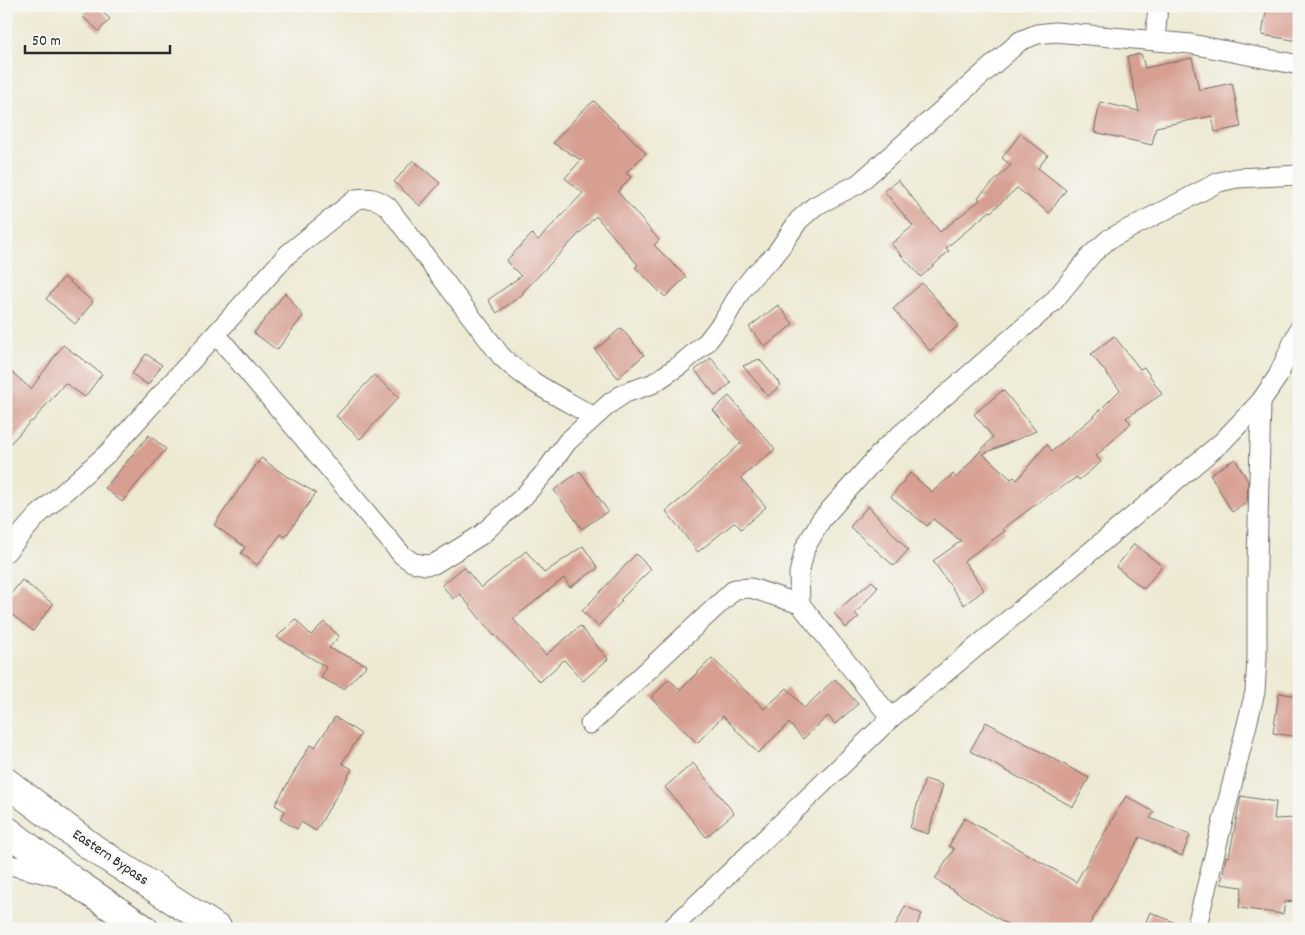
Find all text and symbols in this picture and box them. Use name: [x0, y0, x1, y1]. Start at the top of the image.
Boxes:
scale bar: [25, 22, 170, 54]
text: 50 m: [32, 31, 61, 53]
street label: Eastern Bypass: [67, 824, 153, 892]

